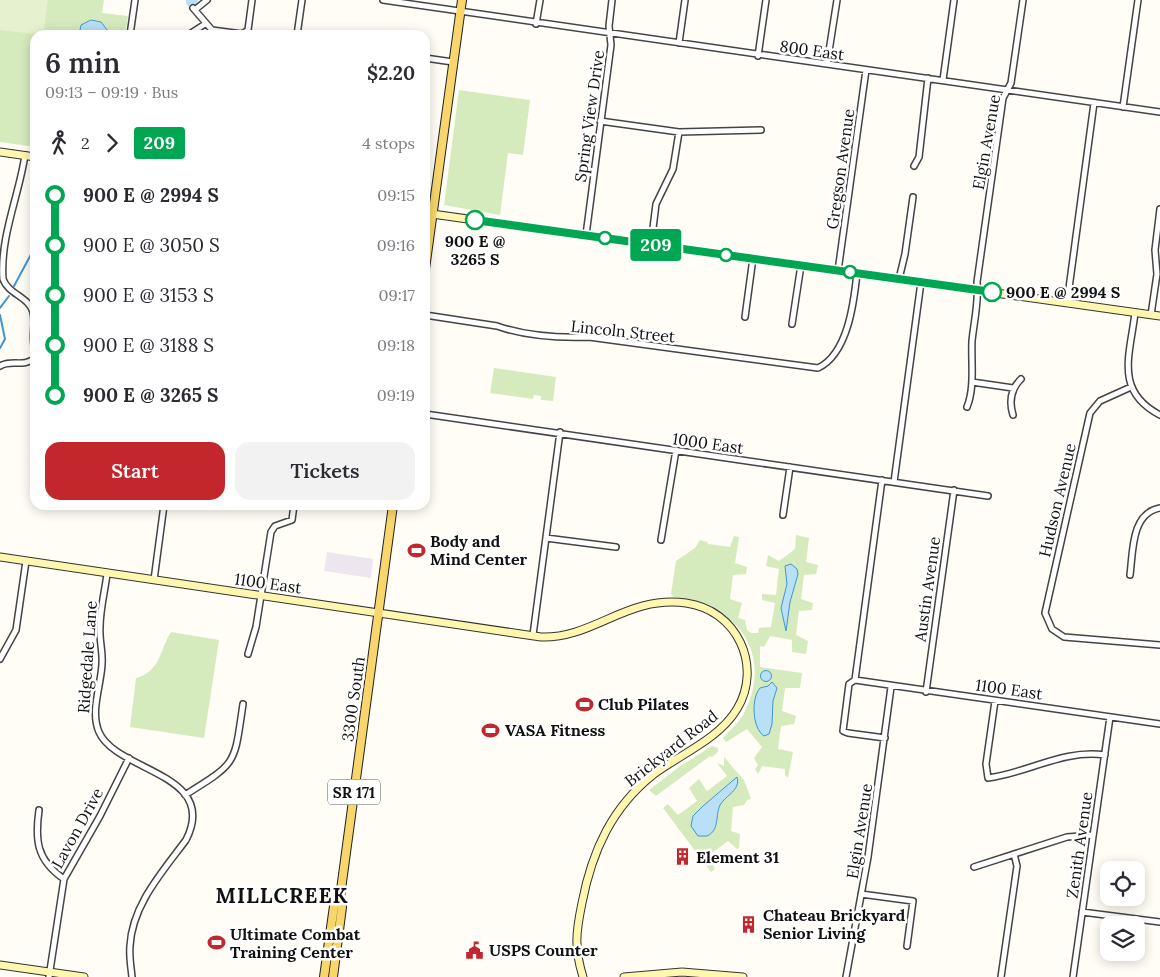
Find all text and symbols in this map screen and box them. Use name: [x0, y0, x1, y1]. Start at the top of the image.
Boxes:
street label: 800 East: [778, 36, 846, 65]
text: 6 min: [45, 45, 120, 81]
street label: Spring View Drive: [570, 48, 608, 183]
text: $2.20: [367, 61, 415, 85]
text: 09:13 – 09:19 · Bus: [45, 82, 178, 102]
street label: Elgin Avenue: [968, 93, 1004, 191]
street label: Gregson Avenue: [822, 107, 858, 231]
icon: walk: [45, 129, 73, 157]
icon: forward: [98, 129, 126, 157]
text: 209: [144, 131, 175, 154]
text: 2: [81, 133, 90, 153]
text: 4 stops: [362, 133, 415, 153]
text: 900 E @ 2994 S: [83, 183, 219, 207]
text: 09:15: [377, 185, 415, 205]
marker: 900 E @ 3265 S: [465, 210, 485, 230]
line badge: 209: [627, 229, 685, 261]
place label: 900 E @ 3265 S: [445, 231, 505, 269]
unlabelled marker: [598, 231, 612, 245]
text: 900 E @ 3050 S: [83, 233, 220, 257]
text: 209: [640, 233, 672, 256]
text: 09:16: [377, 235, 415, 255]
unlabelled marker: [719, 248, 733, 262]
unlabelled marker: [843, 265, 857, 279]
marker: 900 E @ 2994 S: [982, 282, 1002, 302]
place label: 900 E @ 2994 S: [1006, 282, 1121, 302]
text: 900 E @ 3153 S: [83, 283, 214, 307]
text: 09:17: [379, 285, 415, 305]
street label: Lincoln Street: [570, 316, 677, 347]
text: 900 E @ 3188 S: [83, 333, 214, 357]
text: 09:18: [377, 335, 415, 355]
text: 900 E @ 3265 S: [83, 383, 218, 407]
text: 09:19: [377, 385, 415, 405]
street label: 1000 East: [671, 428, 746, 458]
street label: Hudson Avenue: [1034, 441, 1080, 559]
button: Start: [45, 442, 225, 500]
button: Tickets: [235, 442, 415, 500]
place label: Body and Mind Center: [430, 531, 528, 569]
street label: Austin Avenue: [910, 535, 944, 644]
sports icon: Body and Mind Center: [406, 540, 426, 560]
street label: 1100 East: [233, 568, 304, 598]
street label: Ridgedale Lane: [73, 600, 101, 714]
street label: 3300 South: [337, 655, 369, 743]
street label: 1100 East: [974, 674, 1045, 704]
sports icon: Club Pilates: [574, 694, 594, 714]
place label: Club Pilates: [598, 694, 689, 714]
street label: Brickyard Road: [620, 705, 722, 791]
sports icon: VASA Fitness: [481, 720, 501, 740]
place label: VASA Fitness: [505, 720, 605, 740]
road number: SR 171: [328, 780, 380, 804]
street label: Elgin Avenue: [842, 782, 876, 880]
street label: Lavon Drive: [47, 784, 107, 872]
street label: Zenith Avenue: [1062, 790, 1096, 899]
building icon: Element 31: [672, 847, 692, 867]
place label: Element 31: [696, 847, 779, 867]
map controls: [1100, 861, 1145, 961]
button: locate: [1100, 861, 1145, 906]
district label: MILLCREEK: [216, 882, 348, 909]
place label: Chateau Brickyard Senior Living: [763, 905, 906, 943]
building icon: Chateau Brickyard Senior Living: [739, 914, 759, 934]
button: layers: [1100, 916, 1145, 961]
place label: Ultimate Combat Training Center: [230, 924, 361, 962]
sports icon: Ultimate Combat Training Center: [206, 933, 226, 953]
public building icon: USPS Counter: [465, 940, 485, 960]
place label: USPS Counter: [489, 940, 598, 960]

